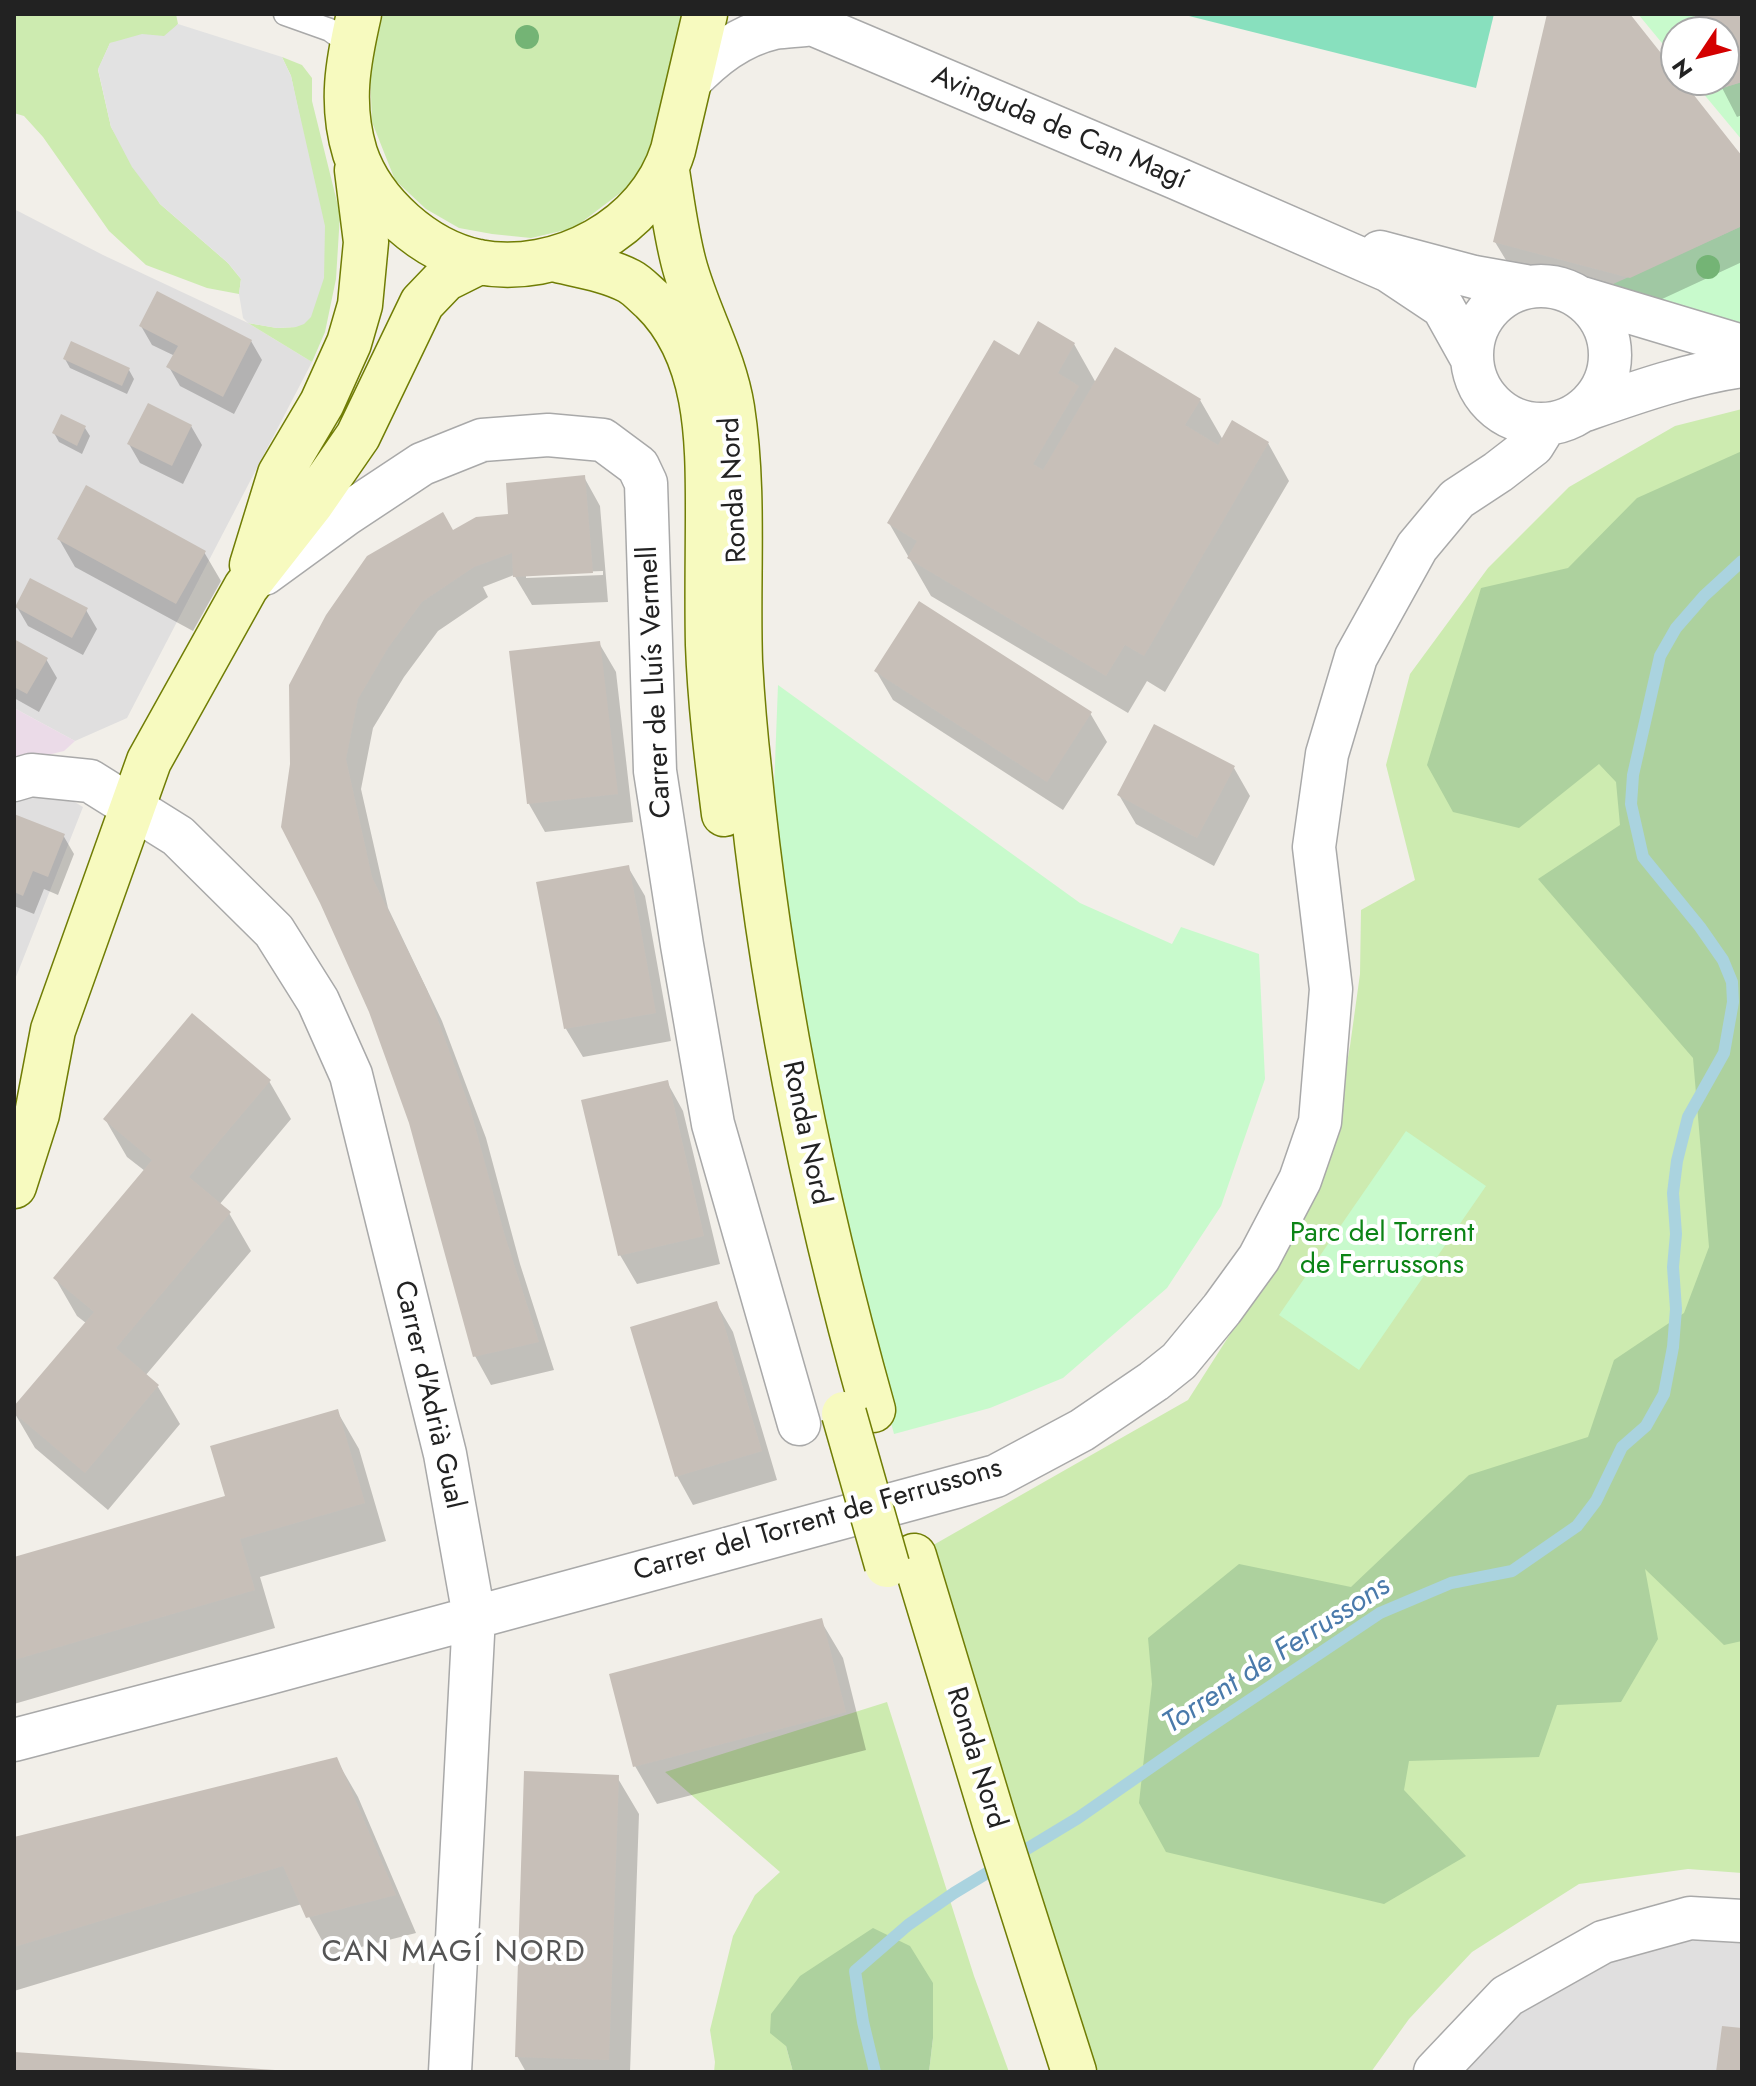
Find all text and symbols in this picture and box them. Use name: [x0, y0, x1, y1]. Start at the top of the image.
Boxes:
north arrow: [1660, 16, 1740, 96]
text: N: [1664, 52, 1700, 85]
street label: Avinguda de Can Magí: [926, 60, 1192, 198]
street label: Ronda Nord: [714, 416, 756, 564]
street label: Carrer de Lluís Vermell: [632, 545, 680, 819]
street label: Ronda Nord: [773, 1058, 837, 1208]
park label: Parc del Torrent de Ferrussons: [1290, 1217, 1474, 1283]
street label: Carrer d'Adrià Gual: [385, 1278, 471, 1512]
street label: Carrer del Torrent de Ferrussons: [630, 1452, 1006, 1590]
water label: Torrent de Ferrussons: [1157, 1569, 1397, 1743]
street label: Ronda Nord: [938, 1683, 1012, 1833]
district label: CAN MAGÍ NORD: [321, 1936, 587, 1972]

